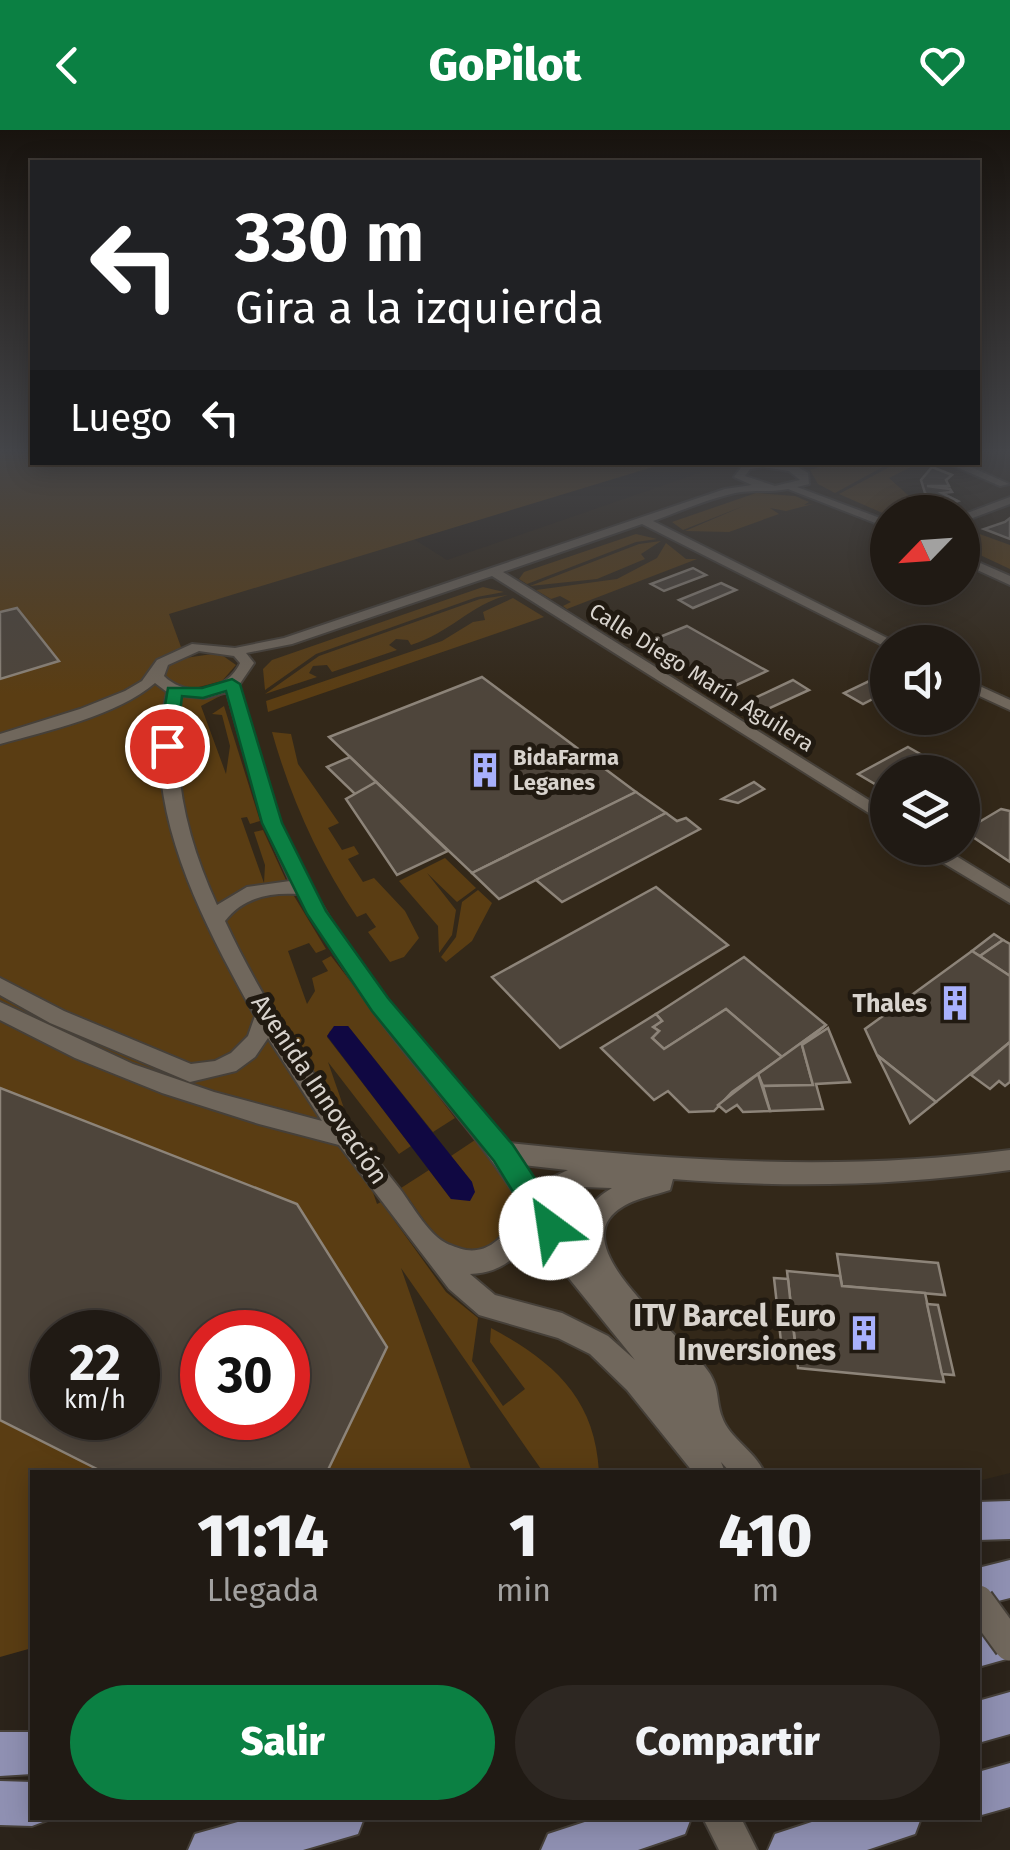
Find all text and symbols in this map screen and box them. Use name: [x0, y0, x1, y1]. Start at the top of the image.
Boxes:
icon: back: [40, 38, 95, 93]
text: GoPilot: [429, 38, 581, 92]
icon: heart: [915, 38, 970, 93]
text: 330 m: [235, 196, 425, 280]
icon: left: [70, 200, 200, 330]
text: Gira a la izquierda: [235, 281, 604, 335]
icon: left: [193, 390, 248, 445]
text: Luego: [70, 395, 173, 441]
north arrow: [870, 495, 980, 605]
map controls: [870, 495, 980, 865]
street label: Calle Diego Marín Aguilera: [584, 597, 819, 758]
button: sound: [870, 625, 980, 735]
pin: [125, 704, 210, 789]
icon: arrive: [140, 719, 195, 774]
place label: BidaFarma Leganes: [513, 744, 619, 796]
building icon: BidaFarma Leganes: [466, 751, 504, 789]
button: layers: [870, 755, 980, 865]
building icon: Thales: [936, 984, 974, 1022]
street label: Avenida Innovación: [245, 989, 394, 1190]
place label: Thales: [852, 989, 927, 1019]
position arrow: [499, 1176, 603, 1280]
place label: ITV Barcel Euro Inversiones: [633, 1298, 836, 1368]
speed limit sign: 30: [180, 1310, 310, 1440]
building icon: ITV Barcel Euro Inversiones: [845, 1314, 883, 1352]
text: 22: [69, 1333, 121, 1393]
text: km/h: [64, 1385, 126, 1415]
text: 11:14: [197, 1500, 328, 1572]
text: 1: [509, 1500, 538, 1572]
text: 410: [719, 1500, 813, 1572]
text: Llegada: [207, 1571, 319, 1609]
text: min: [496, 1571, 551, 1609]
text: m: [752, 1571, 779, 1609]
button: Salir: [70, 1685, 495, 1800]
button: Compartir: [515, 1685, 940, 1800]

